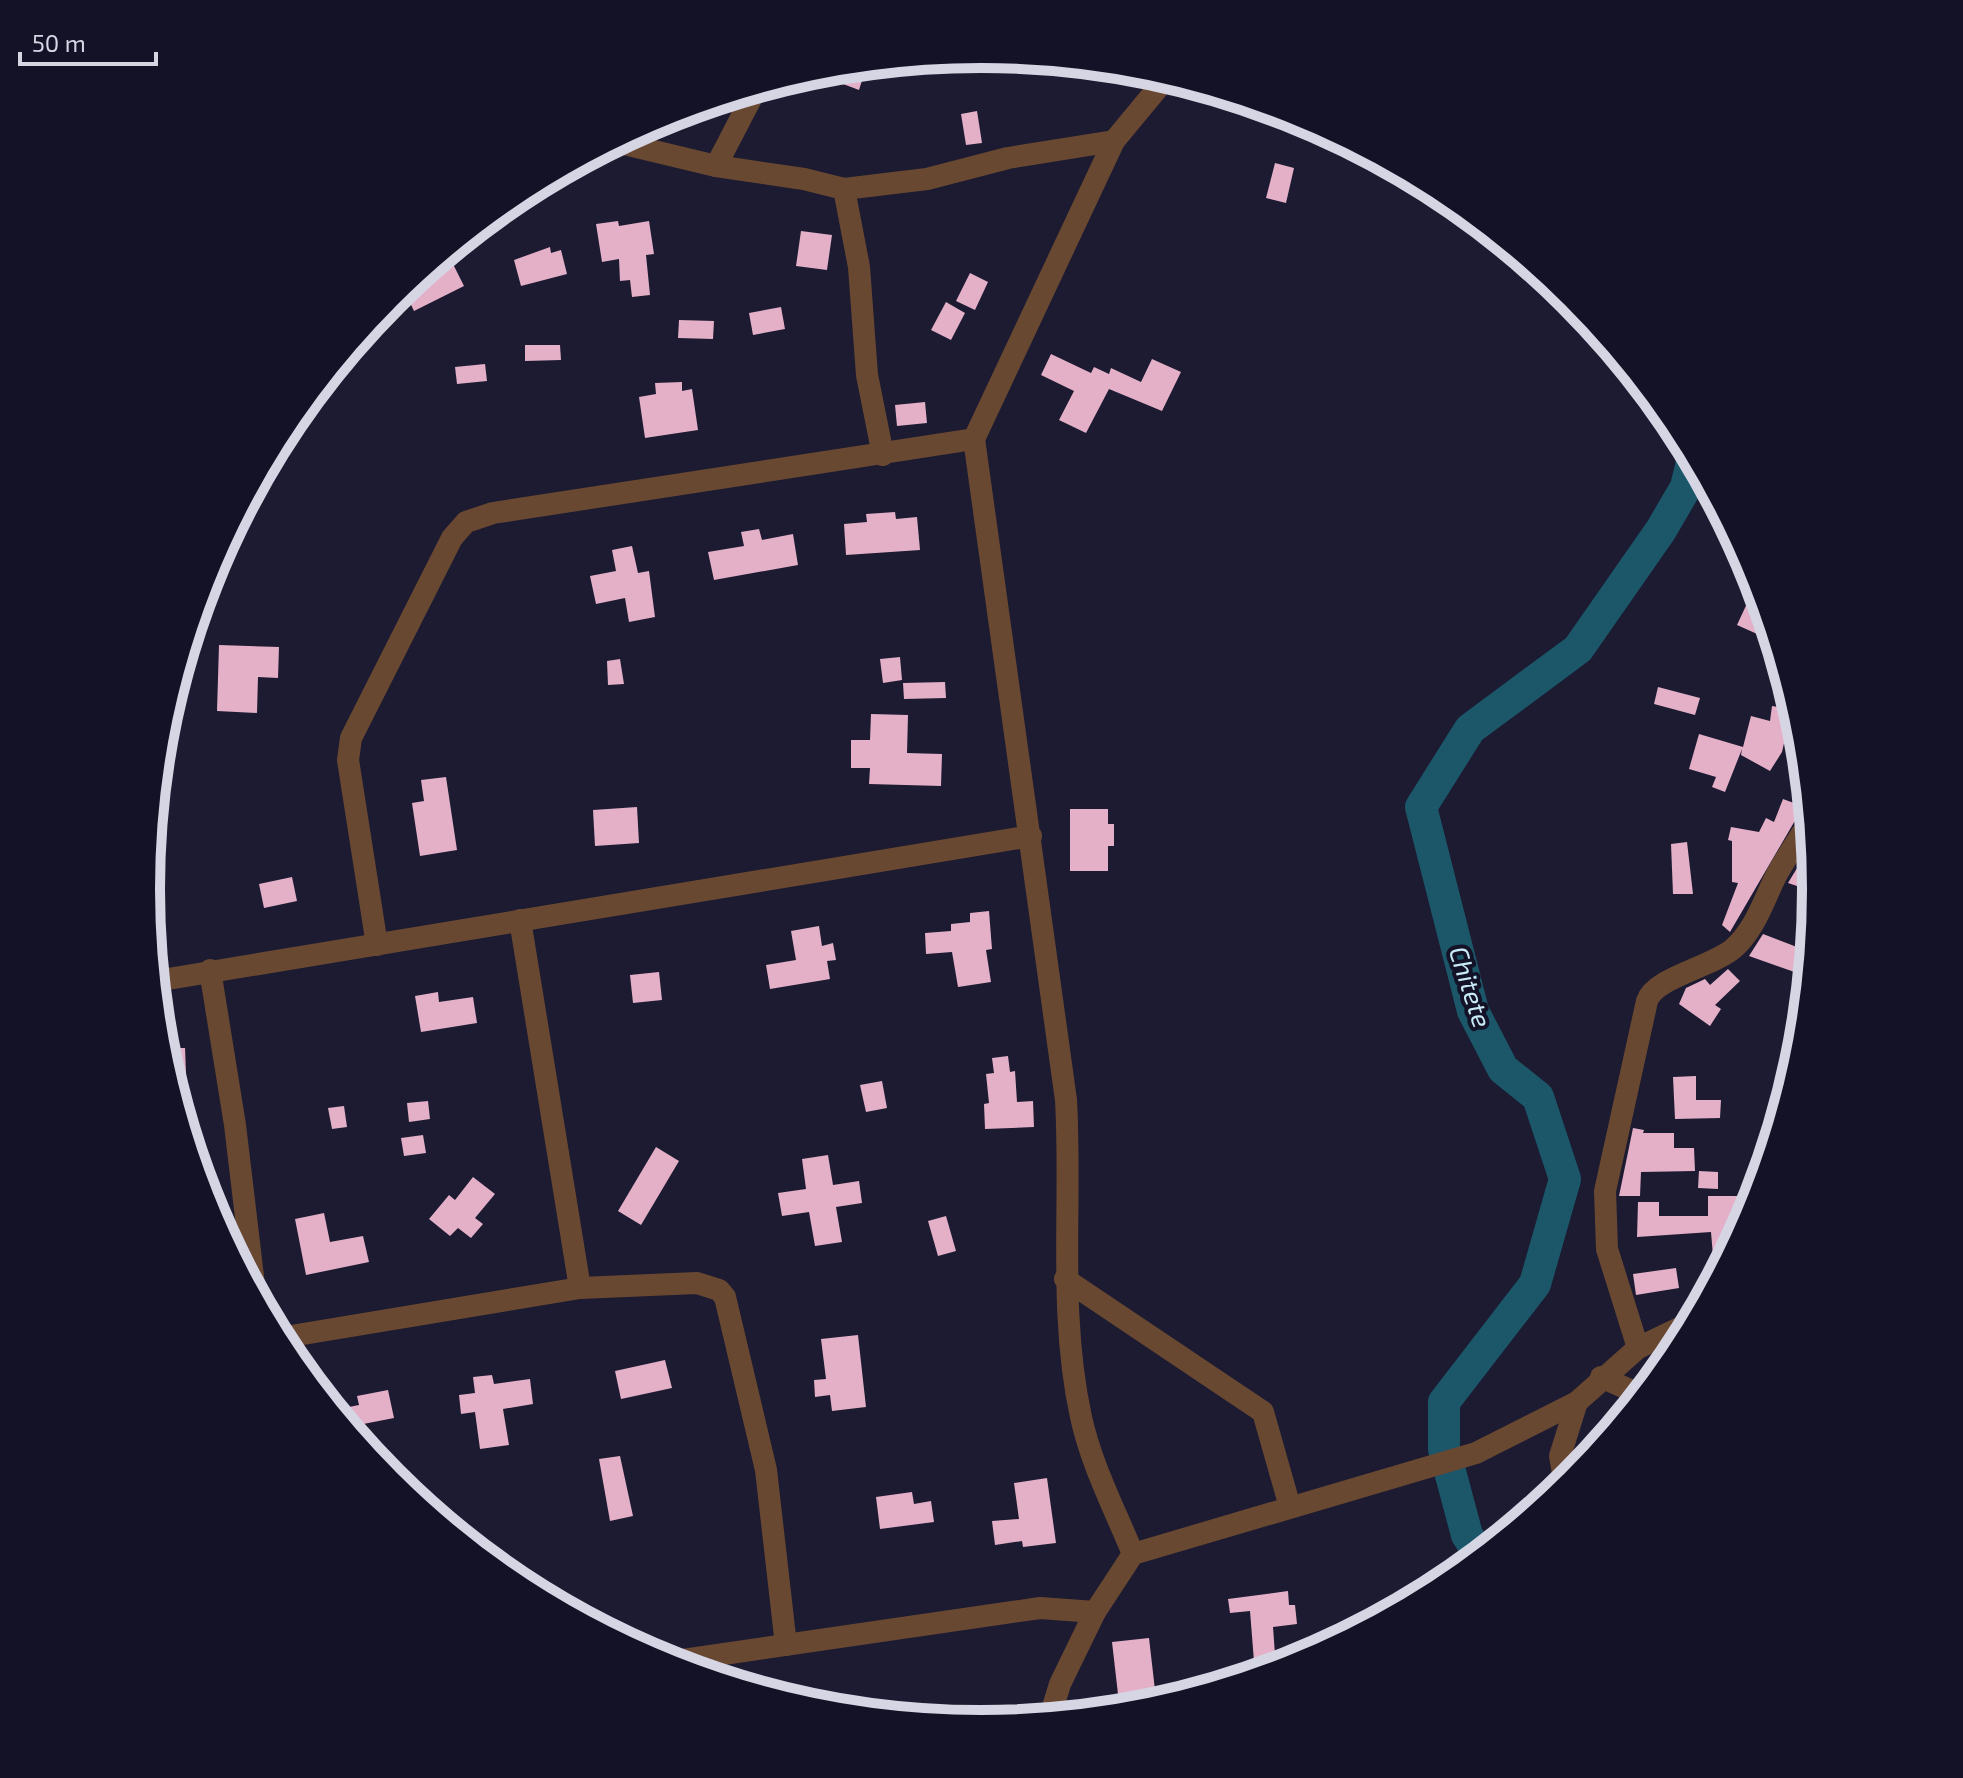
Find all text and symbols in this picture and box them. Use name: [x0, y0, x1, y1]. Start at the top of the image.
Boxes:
scale bar: [20, 16, 156, 66]
text: 50 m: [32, 28, 86, 57]
water label: Chitete: [1444, 942, 1499, 1031]

